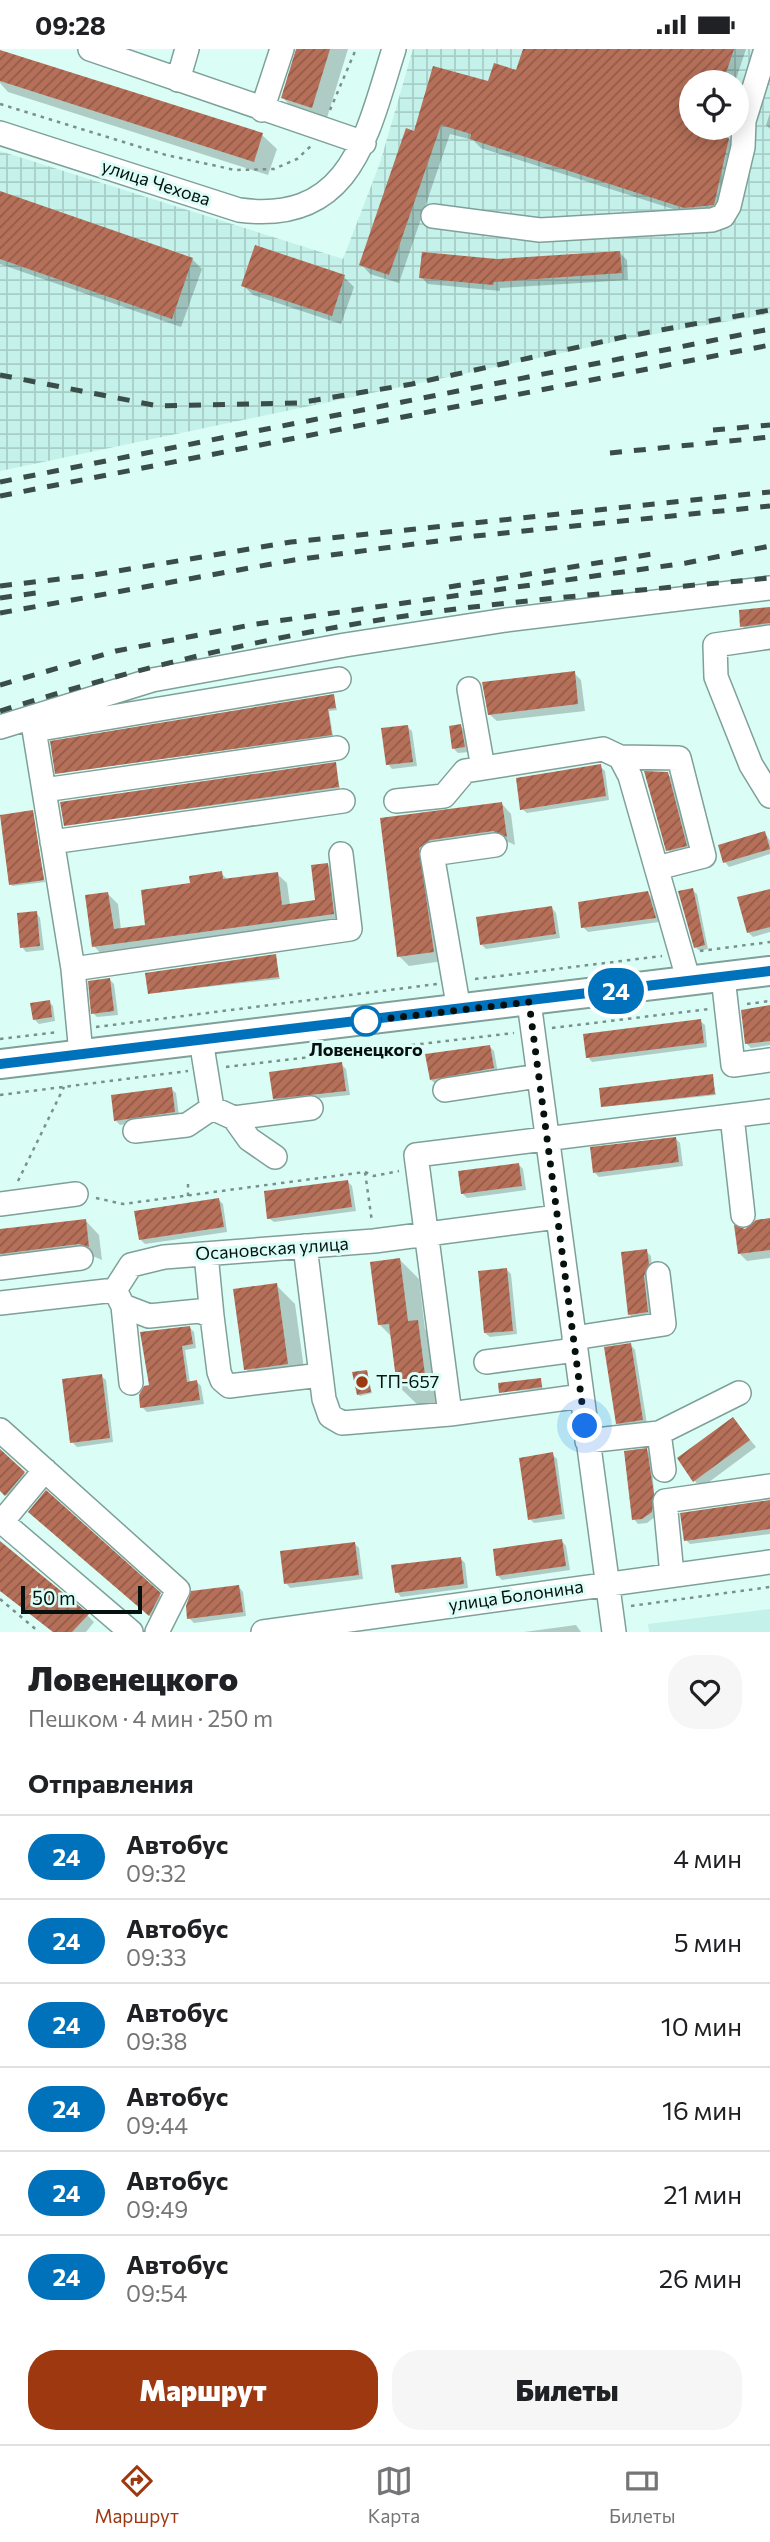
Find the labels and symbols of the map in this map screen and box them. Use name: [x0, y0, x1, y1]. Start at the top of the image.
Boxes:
street label: улица Чехова: [99, 154, 214, 210]
line badge: 24: [584, 968, 648, 1014]
marker: Ловенецкого: [351, 1006, 381, 1036]
place label: Ловенецкого: [309, 1038, 423, 1060]
street label: Осановская улица: [195, 1232, 349, 1264]
place label: ТП-657: [376, 1370, 439, 1392]
marker: ТП-657: [354, 1374, 370, 1390]
your location: [567, 1408, 602, 1443]
street label: улица Болонина: [447, 1575, 585, 1615]
scale bar: [21, 1583, 142, 1615]

